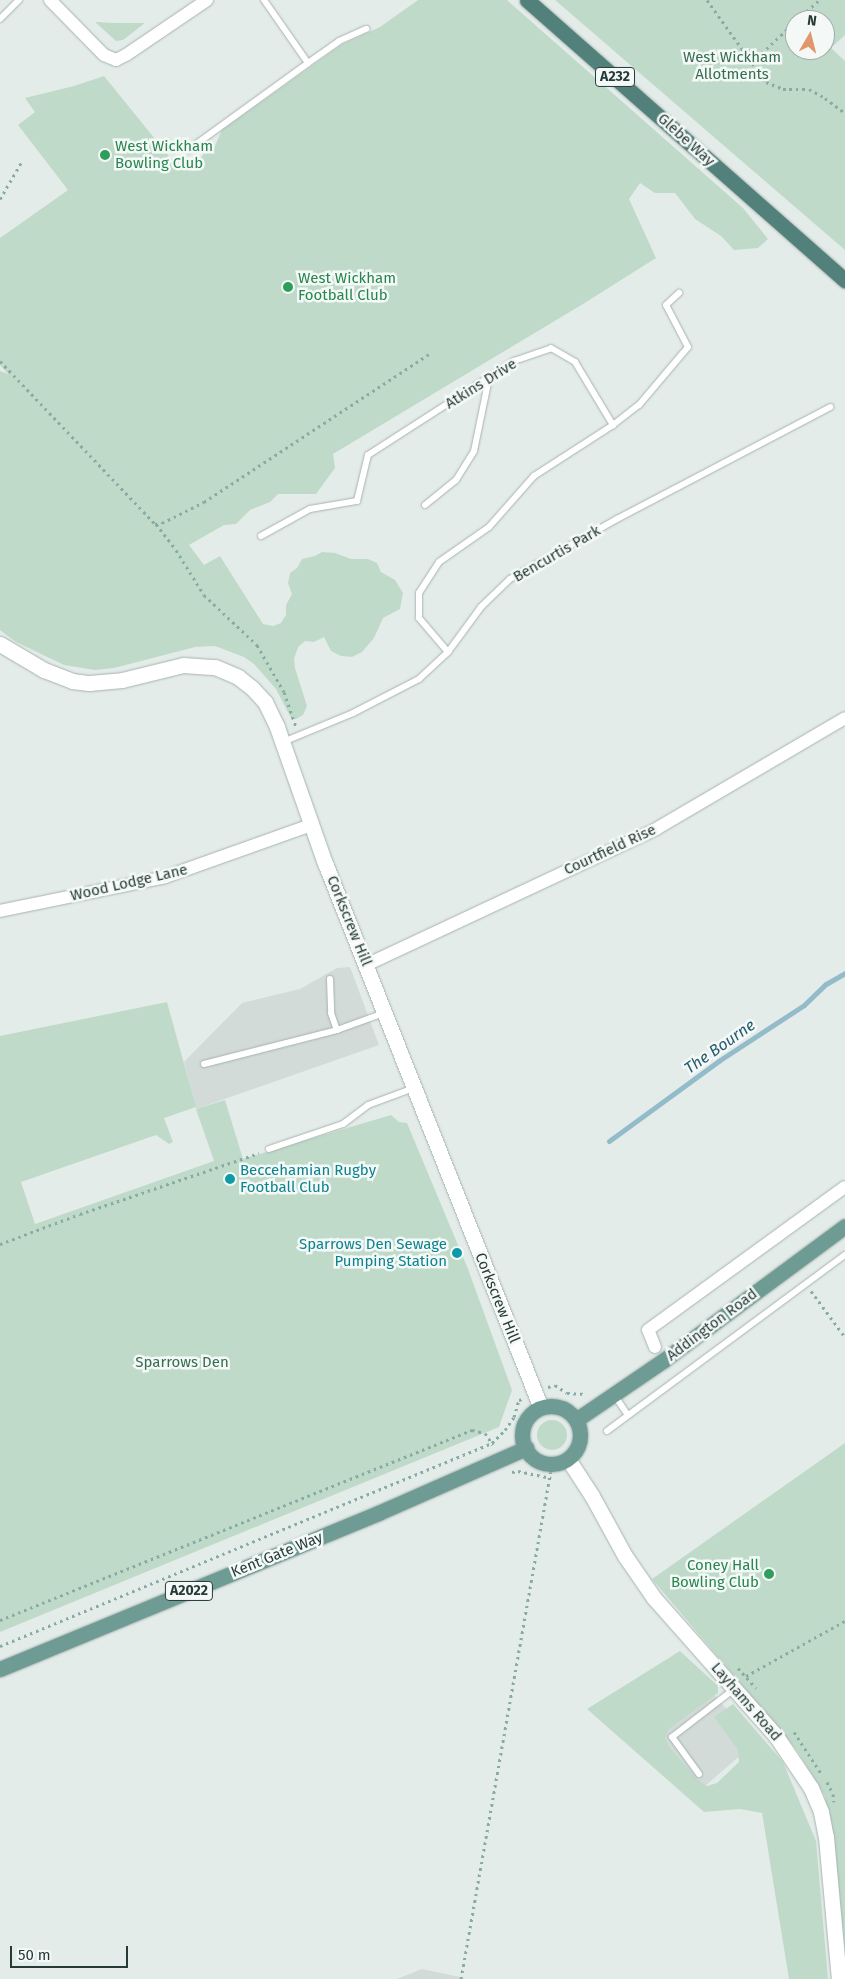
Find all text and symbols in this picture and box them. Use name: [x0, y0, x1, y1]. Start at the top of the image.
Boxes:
north arrow: [785, 10, 835, 60]
text: N: [806, 12, 818, 30]
park label: West Wickham Allotments: [683, 48, 781, 83]
road number: A232: [595, 66, 635, 88]
street label: Glebe Way: [654, 110, 718, 170]
place label: West Wickham Bowling Club: [115, 137, 213, 172]
marker: West Wickham Bowling Club: [99, 149, 111, 161]
place label: West Wickham Football Club: [298, 269, 396, 304]
marker: West Wickham Football Club: [282, 281, 294, 293]
street label: Atkins Drive: [442, 355, 520, 413]
street label: Bencurtis Park: [510, 522, 604, 586]
street label: Courtfield Rise: [561, 821, 659, 879]
street label: Wood Lodge Lane: [69, 861, 189, 905]
street label: Corkscrew Hill: [323, 873, 375, 969]
water label: The Bourne: [681, 1016, 759, 1078]
place label: Beccehamian Rugby Football Club: [240, 1161, 376, 1196]
marker: Beccehamian Rugby Football Club: [224, 1173, 236, 1185]
place label: Sparrows Den Sewage Pumping Station: [299, 1235, 447, 1270]
marker: Sparrows Den Sewage Pumping Station: [451, 1247, 463, 1259]
street label: Corkscrew Hill: [471, 1250, 523, 1346]
street label: Addington Road: [663, 1285, 761, 1365]
park label: Sparrows Den: [135, 1354, 229, 1372]
street label: Kent Gate Way: [229, 1528, 325, 1582]
place label: Coney Hall Bowling Club: [671, 1556, 759, 1591]
marker: Coney Hall Bowling Club: [763, 1568, 775, 1580]
road number: A2022: [164, 1580, 214, 1602]
street label: Layhams Road: [707, 1659, 785, 1745]
scale bar: [12, 1936, 130, 1968]
text: 50 m: [18, 1946, 51, 1964]

